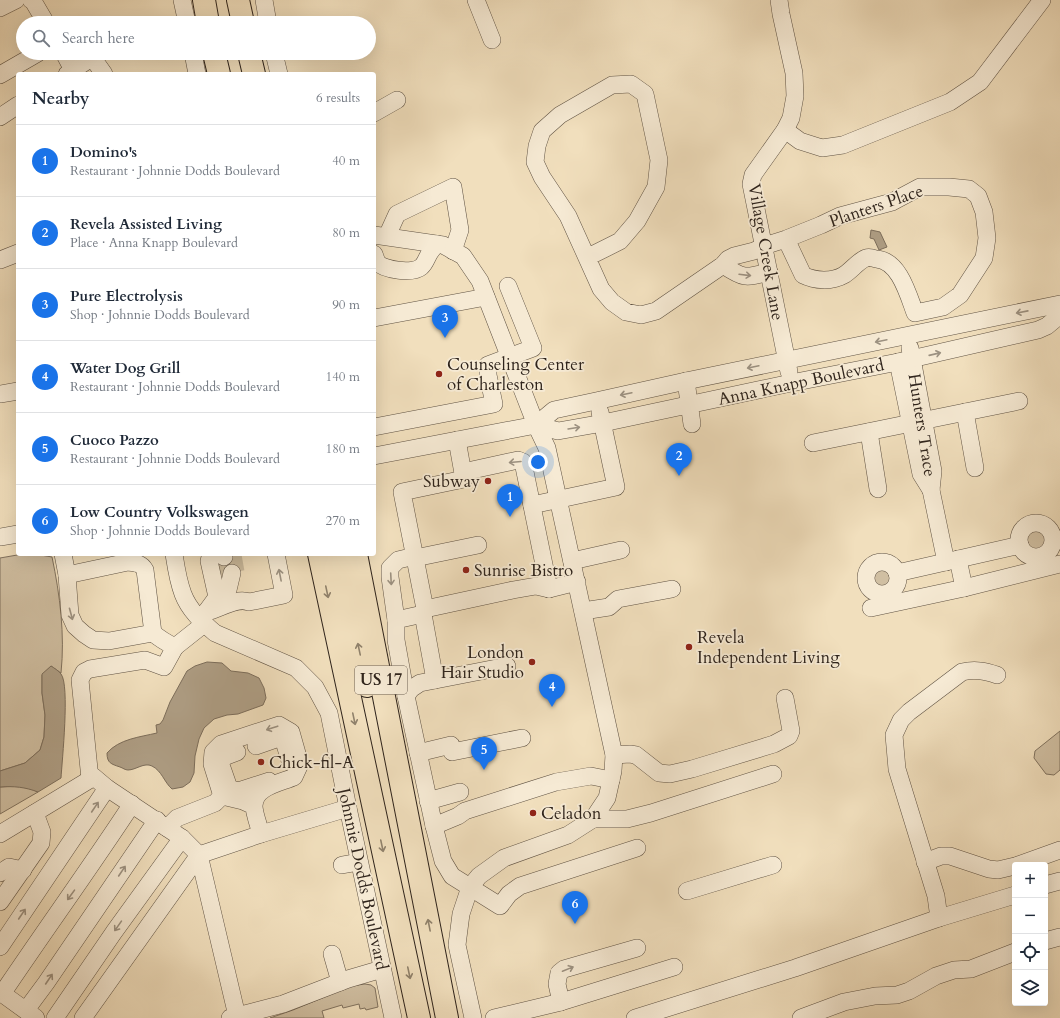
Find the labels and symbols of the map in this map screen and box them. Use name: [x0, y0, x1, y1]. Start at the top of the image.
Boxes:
street label: Planters Place: [826, 179, 926, 233]
street label: Village Creek Lane: [743, 182, 789, 322]
one-way arrow: [738, 272, 751, 279]
pin: 3: [432, 305, 458, 338]
one-way arrow: [1016, 308, 1029, 316]
one-way arrow: [875, 337, 888, 345]
one-way arrow: [928, 350, 941, 358]
place label: Counseling Center of Charleston: [447, 353, 585, 396]
street label: Anna Knapp Boulevard: [716, 353, 886, 411]
one-way arrow: [747, 363, 760, 371]
marker: Counseling Center of Charleston: [434, 369, 444, 379]
street label: Hunters Trace: [902, 372, 942, 478]
one-way arrow: [620, 391, 633, 399]
one-way arrow: [567, 424, 580, 432]
pin: 2: [666, 443, 692, 476]
your location: [528, 452, 548, 472]
one-way arrow: [508, 458, 521, 465]
place label: Subway: [423, 470, 480, 493]
marker: Subway: [483, 476, 493, 486]
pin: 1: [497, 484, 523, 517]
place label: Sunrise Bistro: [474, 559, 573, 582]
marker: Sunrise Bistro: [461, 565, 471, 575]
one-way arrow: [276, 569, 284, 582]
one-way arrow: [387, 572, 394, 585]
one-way arrow: [323, 585, 331, 598]
one-way arrow: [68, 607, 75, 620]
place label: Revela Independent Living: [697, 626, 840, 669]
place label: London Hair Studio: [441, 641, 524, 684]
marker: Revela Independent Living: [684, 642, 694, 652]
one-way arrow: [354, 643, 362, 656]
marker: London Hair Studio: [527, 657, 537, 667]
road number: US 17: [355, 666, 407, 694]
pin: 4: [539, 674, 565, 707]
one-way arrow: [351, 712, 359, 725]
one-way arrow: [266, 724, 278, 732]
pin: 5: [471, 737, 497, 770]
place label: Chick-fil-A: [269, 751, 355, 774]
marker: Chick-fil-A: [256, 757, 266, 767]
street label: Johnnie Dodds Boulevard: [332, 783, 394, 972]
one-way arrow: [91, 802, 99, 813]
place label: Celadon: [541, 802, 602, 825]
marker: Celadon: [528, 808, 538, 818]
one-way arrow: [378, 839, 386, 852]
one-way arrow: [118, 866, 126, 877]
one-way arrow: [67, 889, 75, 900]
pin: 6: [562, 891, 588, 924]
one-way arrow: [18, 909, 26, 920]
one-way arrow: [425, 919, 433, 932]
one-way arrow: [114, 920, 122, 931]
one-way arrow: [561, 965, 573, 972]
one-way arrow: [406, 966, 414, 979]
one-way arrow: [45, 973, 53, 984]

